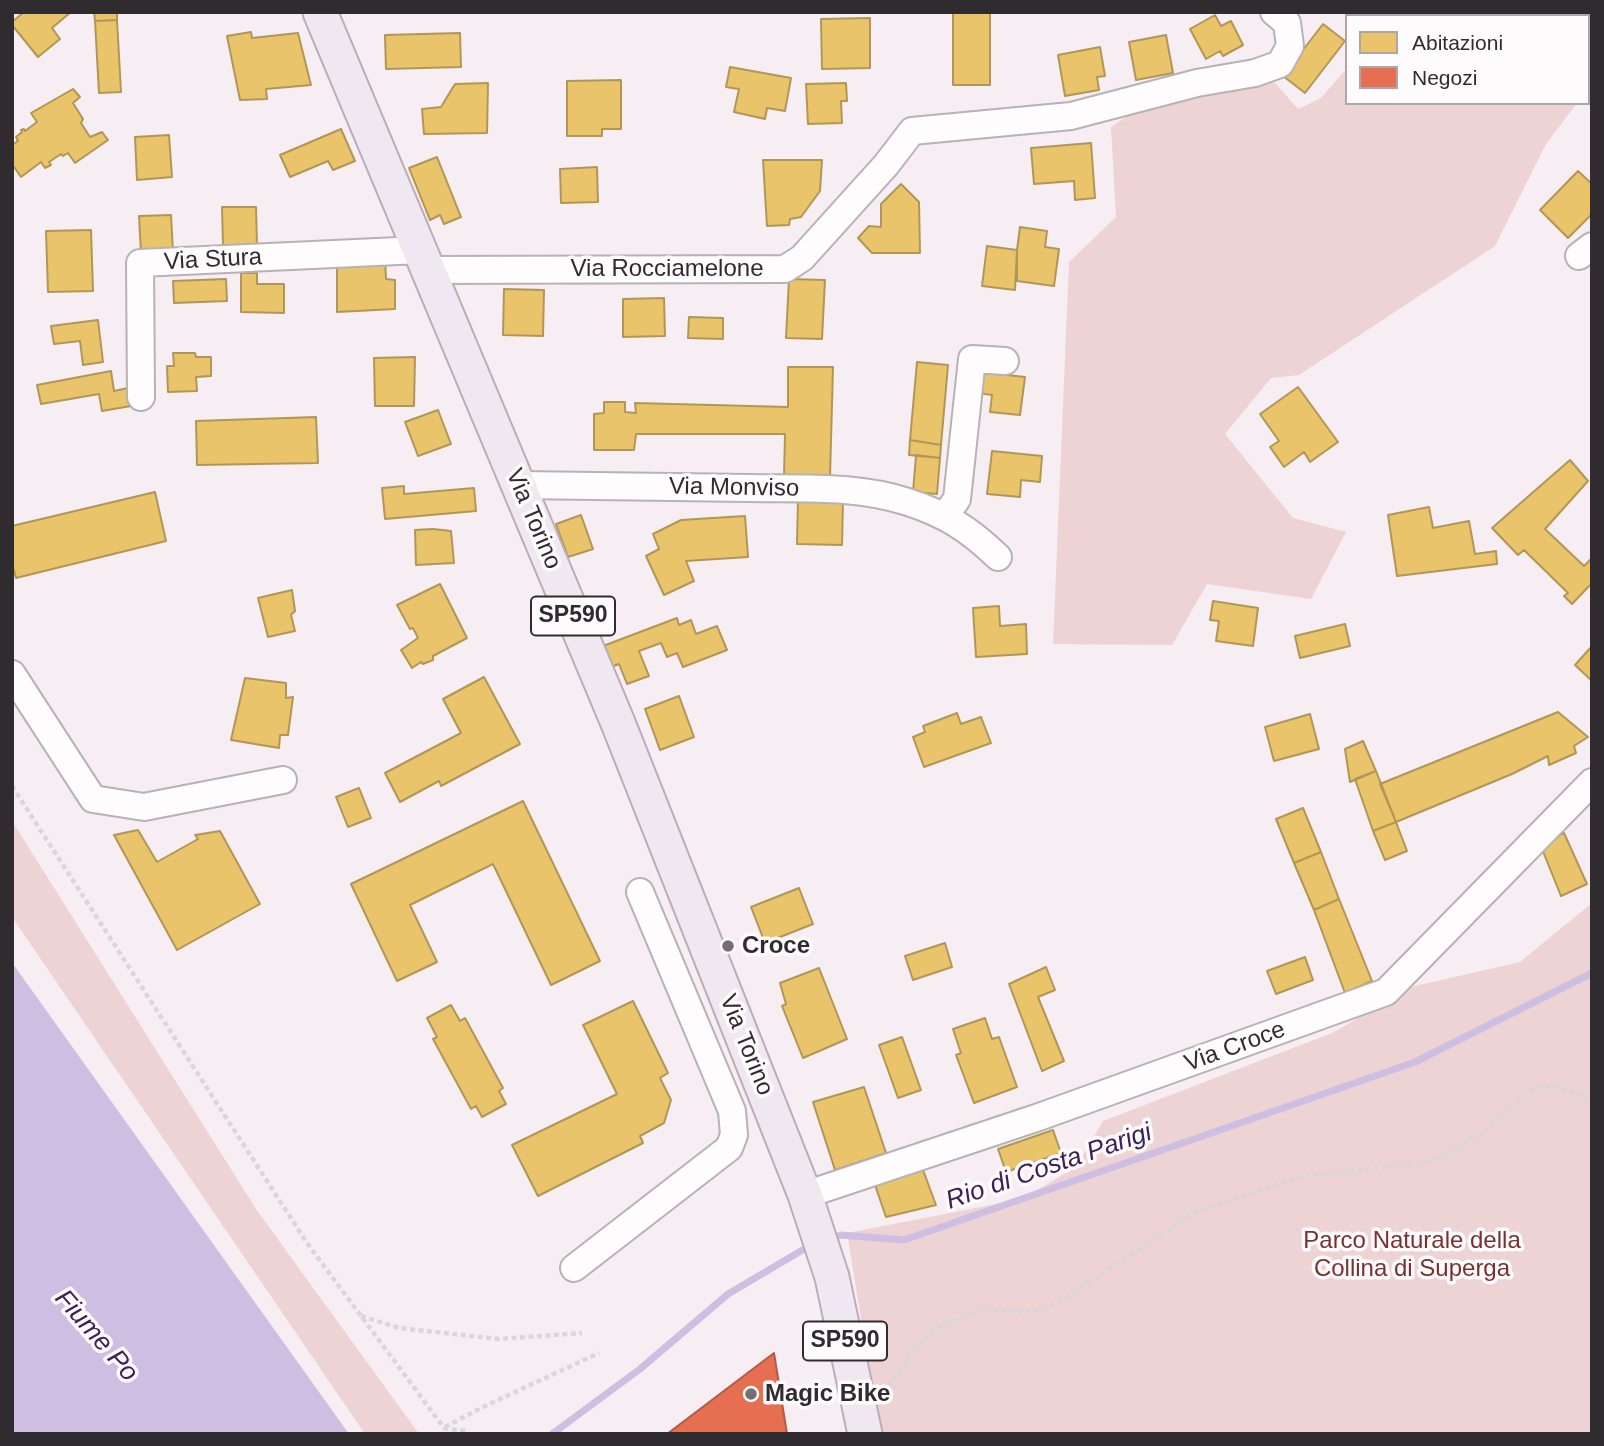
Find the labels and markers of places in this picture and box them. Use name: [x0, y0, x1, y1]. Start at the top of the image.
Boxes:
place label: Croce: [742, 932, 810, 960]
marker: Croce: [720, 938, 736, 954]
place label: Magic Bike: [765, 1380, 890, 1408]
marker: Magic Bike: [743, 1386, 759, 1402]

